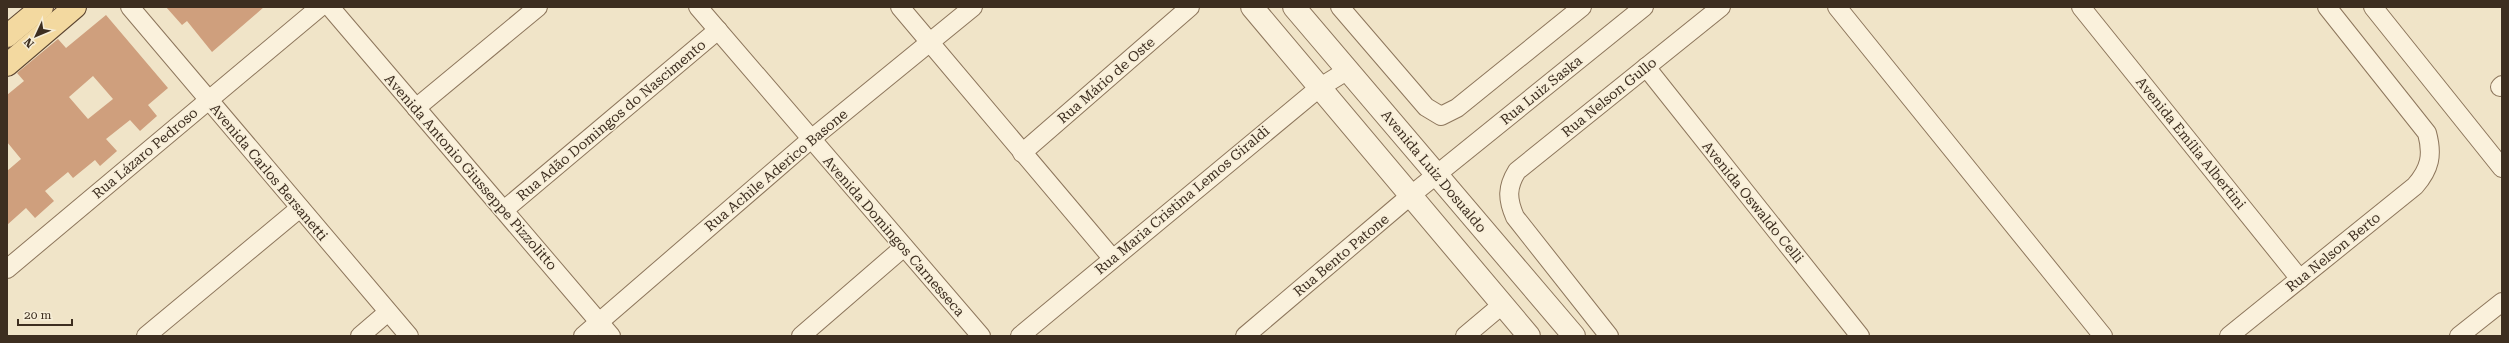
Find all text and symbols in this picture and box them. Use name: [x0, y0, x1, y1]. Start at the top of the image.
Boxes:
north arrow: [16, 16, 56, 56]
street label: Rua Mário de Oste: [1054, 33, 1158, 126]
text: N: [21, 35, 37, 50]
street label: Rua Adão Domingos do Nascimento: [513, 36, 709, 204]
street label: Rua Luiz Saska: [1497, 52, 1585, 128]
street label: Rua Nelson Gullo: [1558, 54, 1660, 140]
street label: Avenida Antonio Giusseppe Pizzolitto: [382, 71, 560, 273]
street label: Avenida Emília Albertini: [2133, 74, 2249, 212]
street label: Avenida Carlos Bersanetti: [207, 100, 331, 244]
street label: Rua Lázaro Pedroso: [89, 104, 201, 202]
street label: Rua Achile Aderico Basone: [701, 105, 851, 234]
street label: Avenida Luiz Dosualdo: [1378, 107, 1490, 235]
street label: Rua Maria Cristina Lemos Giraldi: [1092, 122, 1273, 278]
street label: Avenida Oswaldo Celli: [1699, 138, 1807, 266]
street label: Avenida Domingos Carnesseca: [820, 153, 968, 320]
street label: Rua Nelson Berto: [2283, 209, 2383, 295]
street label: Rua Bento Patone: [1290, 210, 1392, 299]
scale bar: [18, 301, 72, 327]
text: 20 m: [24, 308, 51, 322]

